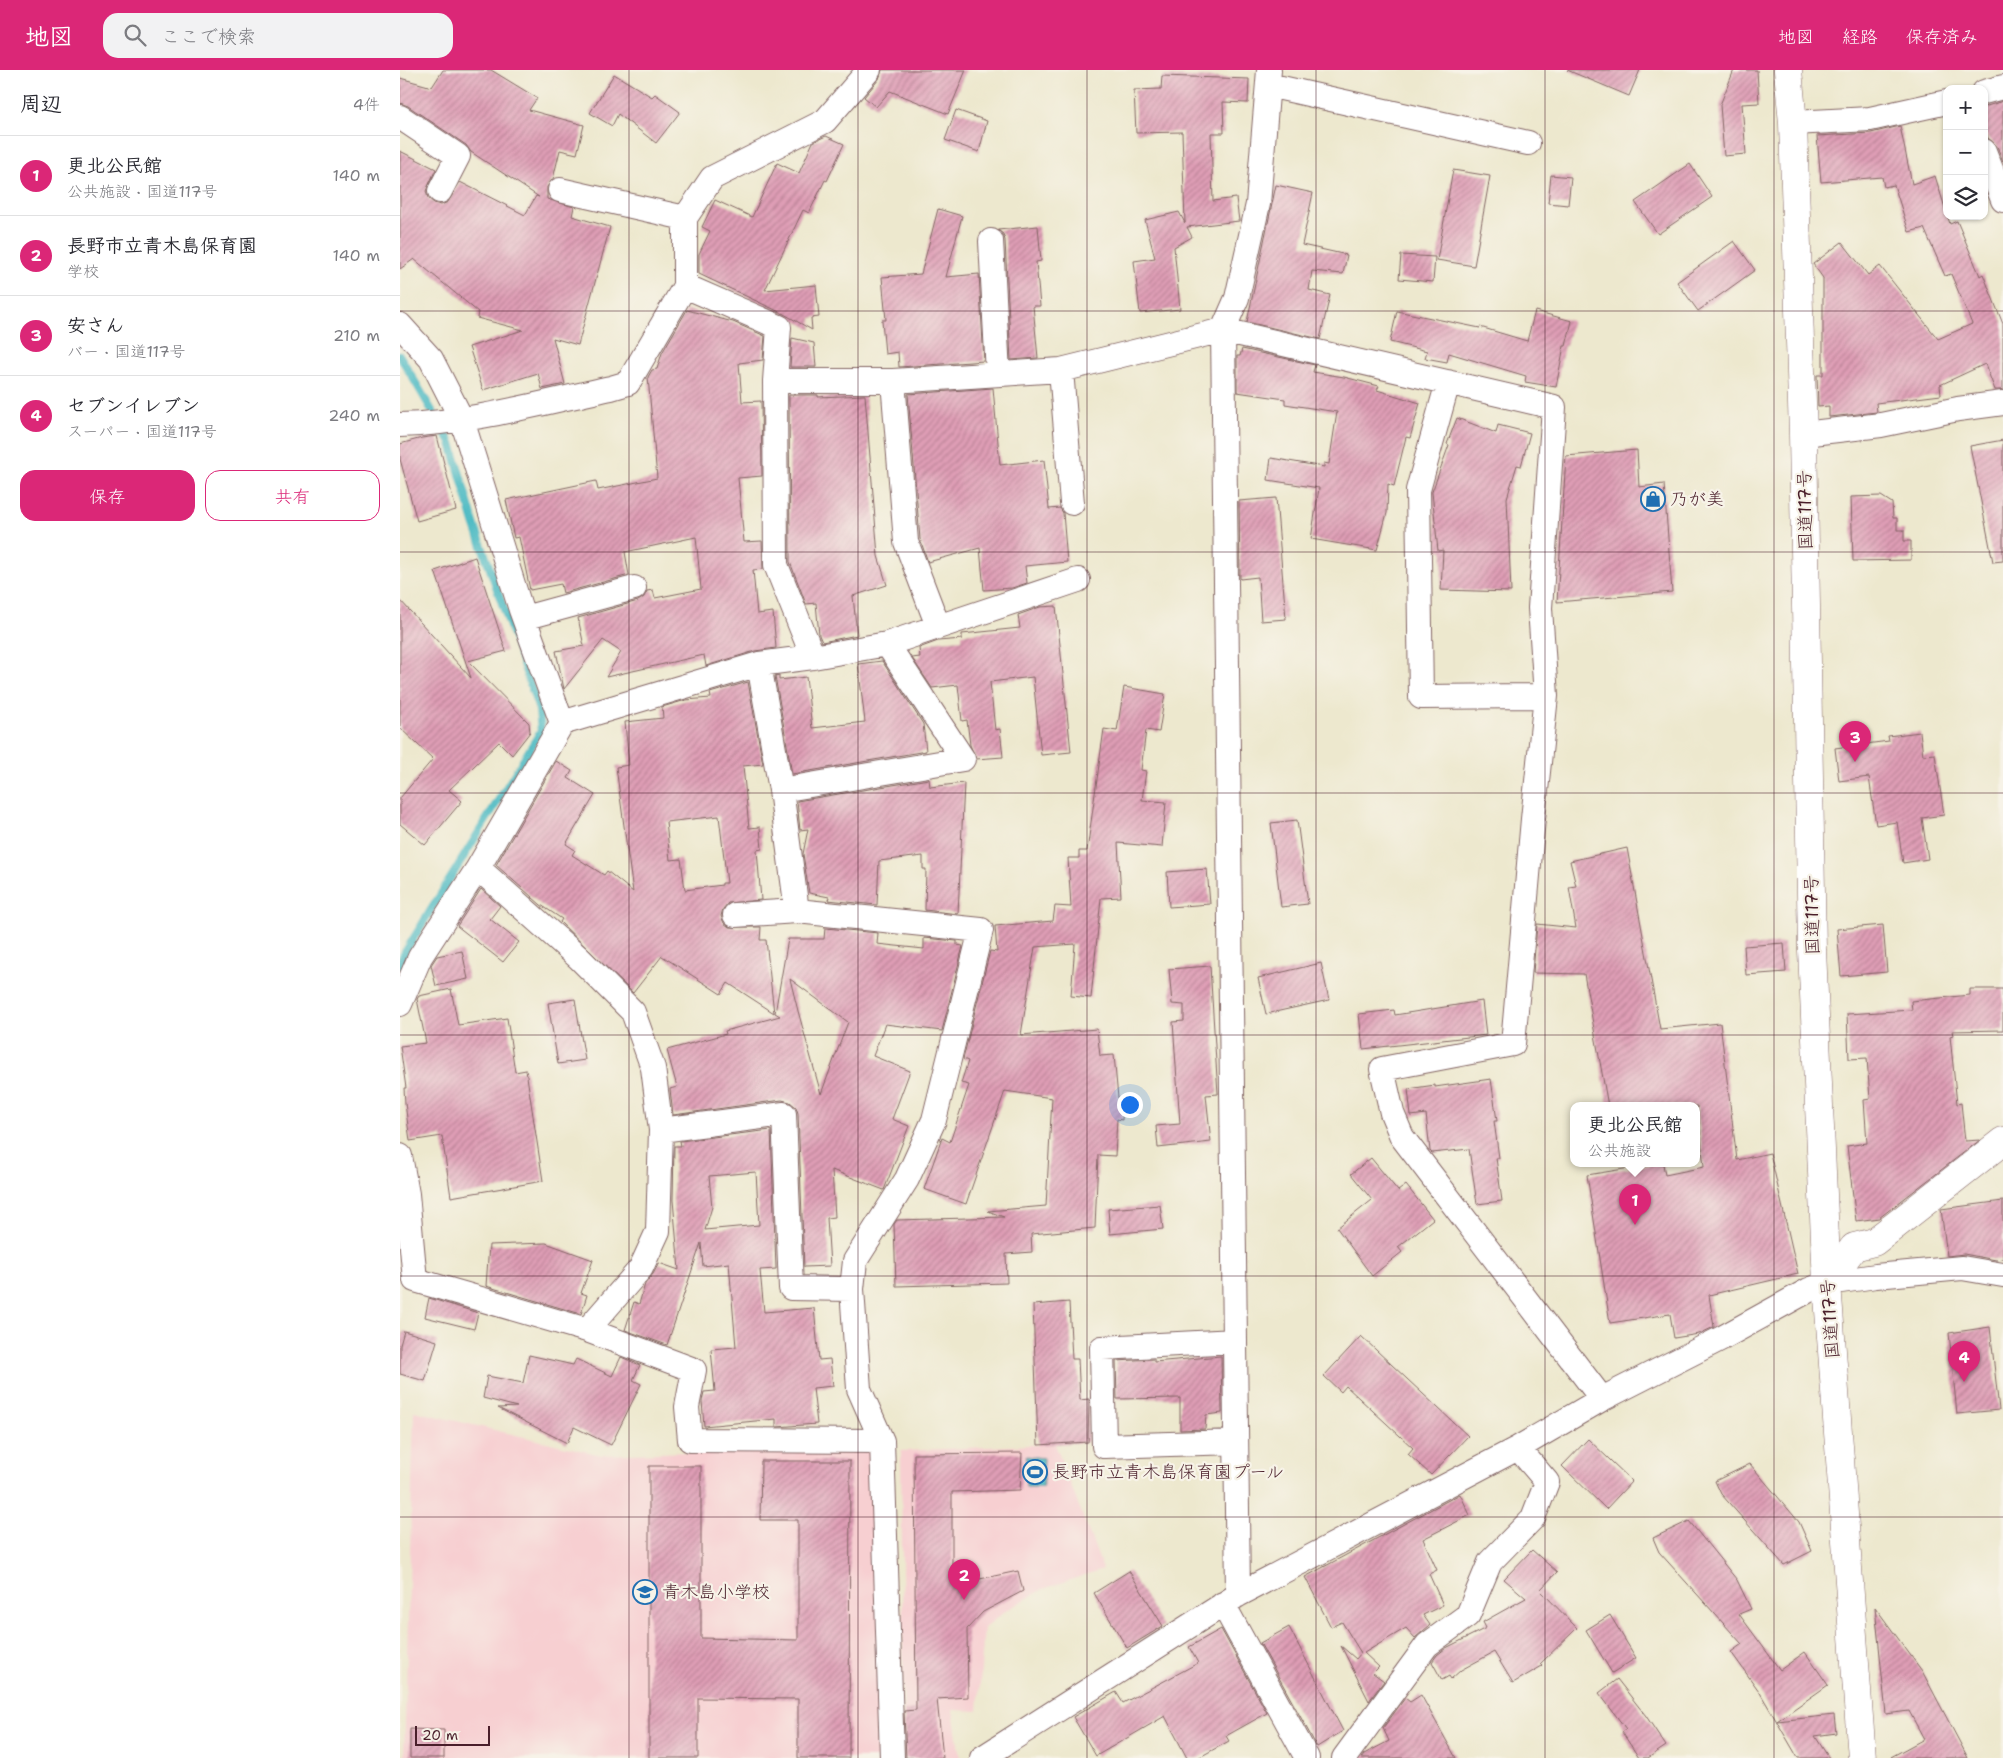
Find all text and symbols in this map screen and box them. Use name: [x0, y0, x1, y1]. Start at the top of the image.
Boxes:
search box: [103, 13, 453, 58]
text: 地図: [25, 21, 73, 53]
icon: search: [121, 21, 149, 49]
text: ここで検索: [161, 24, 256, 49]
text: 地図: [1778, 25, 1814, 49]
text: 経路: [1842, 25, 1878, 49]
text: 保存済み: [1906, 25, 1978, 49]
map controls: [1943, 85, 1988, 220]
button: +: [1943, 85, 1988, 130]
text: 周辺: [20, 90, 62, 118]
text: 4件: [353, 94, 380, 115]
button: −: [1943, 130, 1988, 175]
text: 更北公民館: [67, 153, 162, 178]
text: 1: [32, 165, 40, 186]
text: 140 m: [333, 165, 380, 186]
button: layers: [1943, 175, 1988, 220]
text: 公共施設 · 国道117号: [67, 181, 218, 202]
text: 長野市立青木島保育園: [67, 233, 257, 258]
text: 2: [30, 245, 42, 266]
text: 140 m: [333, 245, 380, 266]
text: 学校: [67, 261, 99, 282]
text: 安さん: [67, 313, 124, 338]
text: 3: [30, 325, 42, 346]
text: 210 m: [333, 325, 380, 346]
text: バー · 国道117号: [67, 341, 186, 362]
text: セブンイレブン: [67, 393, 200, 418]
text: 4: [30, 405, 42, 426]
text: 240 m: [328, 405, 380, 426]
text: スーパー · 国道117号: [67, 421, 217, 442]
button: 保存: [20, 470, 195, 521]
button: 共有: [205, 470, 380, 521]
street label: 国道117号: [1792, 470, 1818, 550]
shop icon: 乃が美: [1640, 486, 1666, 512]
place label: 乃が美: [1670, 487, 1724, 511]
pin: 3: [1839, 721, 1871, 762]
street label: 国道117号: [1799, 875, 1825, 955]
your location: [1117, 1092, 1143, 1118]
popup: [1570, 1102, 1700, 1167]
text: 更北公民館: [1587, 1112, 1683, 1137]
text: 公共施設: [1587, 1140, 1652, 1161]
pin: 1: [1619, 1184, 1651, 1225]
street label: 国道117号: [1815, 1278, 1845, 1360]
pin: 4: [1948, 1341, 1980, 1382]
sports icon: 長野市立青木島保育園プール: [1022, 1459, 1048, 1485]
place label: 長野市立青木島保育園プール: [1052, 1460, 1284, 1484]
pin: 2: [948, 1559, 980, 1600]
school or university icon: 青木島小学校: [632, 1579, 658, 1605]
place label: 青木島小学校: [662, 1580, 770, 1604]
scale bar: [415, 1723, 490, 1746]
text: 20 m: [422, 1726, 458, 1744]

